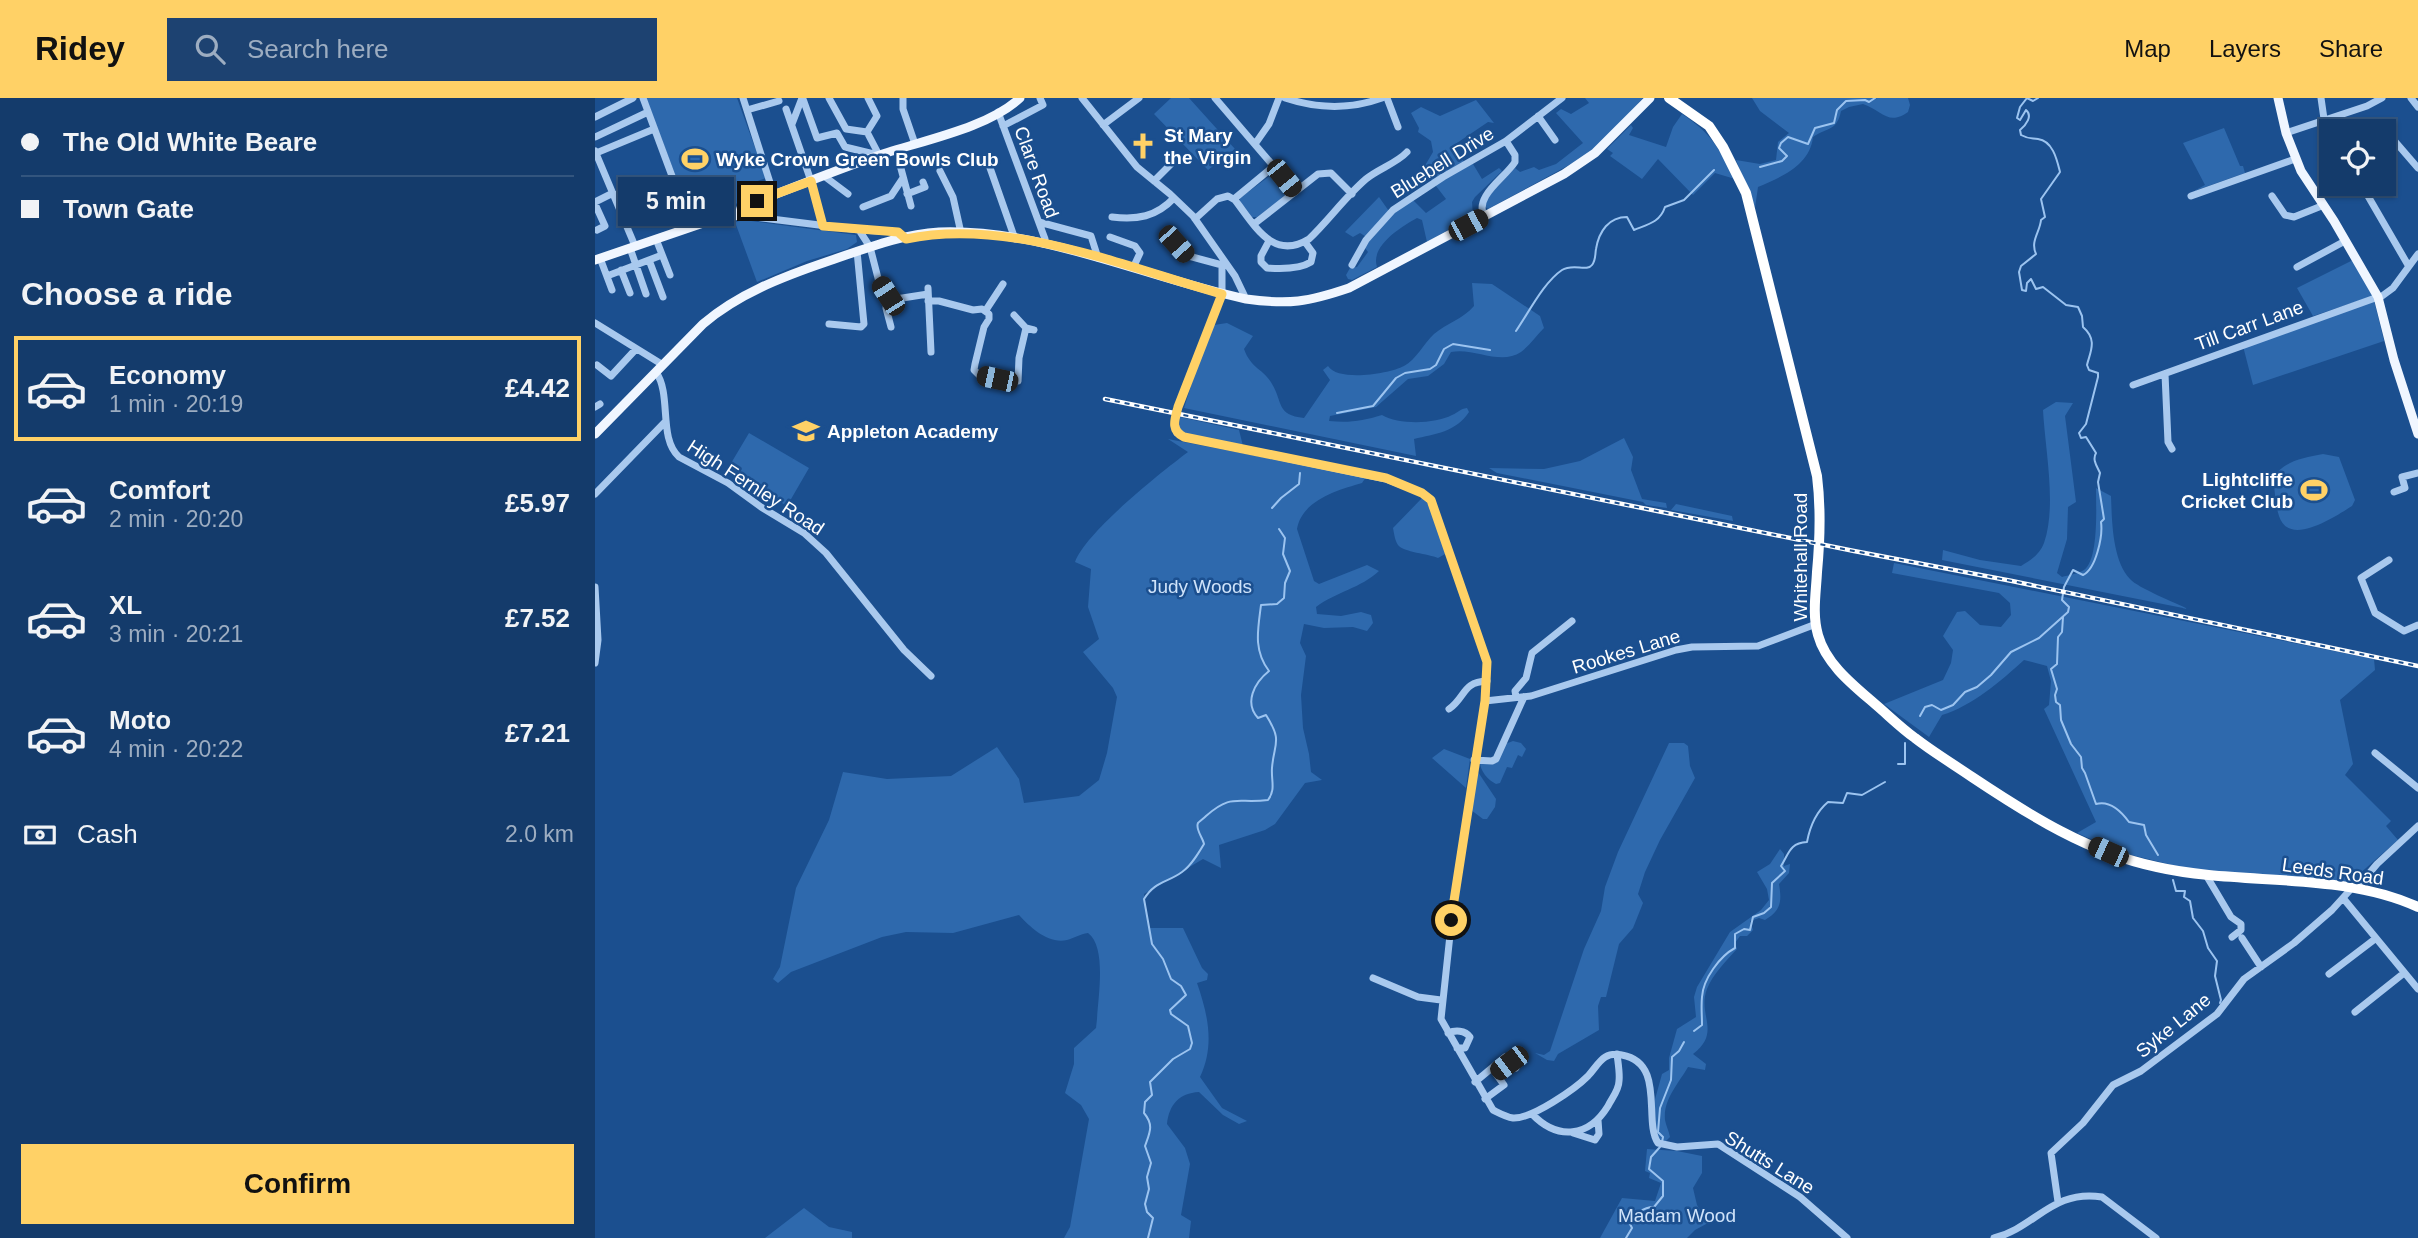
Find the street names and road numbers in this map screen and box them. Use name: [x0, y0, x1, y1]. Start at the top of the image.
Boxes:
street label: Bluebell Drive: [1387, 122, 1498, 202]
street label: Clare Road: [1010, 123, 1063, 221]
street label: Till Carr Lane: [2192, 296, 2306, 355]
street label: High Fernley Road: [684, 435, 828, 539]
street label: Whitehall Road: [1790, 493, 1811, 621]
street label: Rookes Lane: [1570, 625, 1683, 678]
street label: Leeds Road: [2281, 854, 2385, 889]
street label: Syke Lane: [2132, 989, 2215, 1062]
street label: Shutts Lane: [1721, 1127, 1818, 1198]

